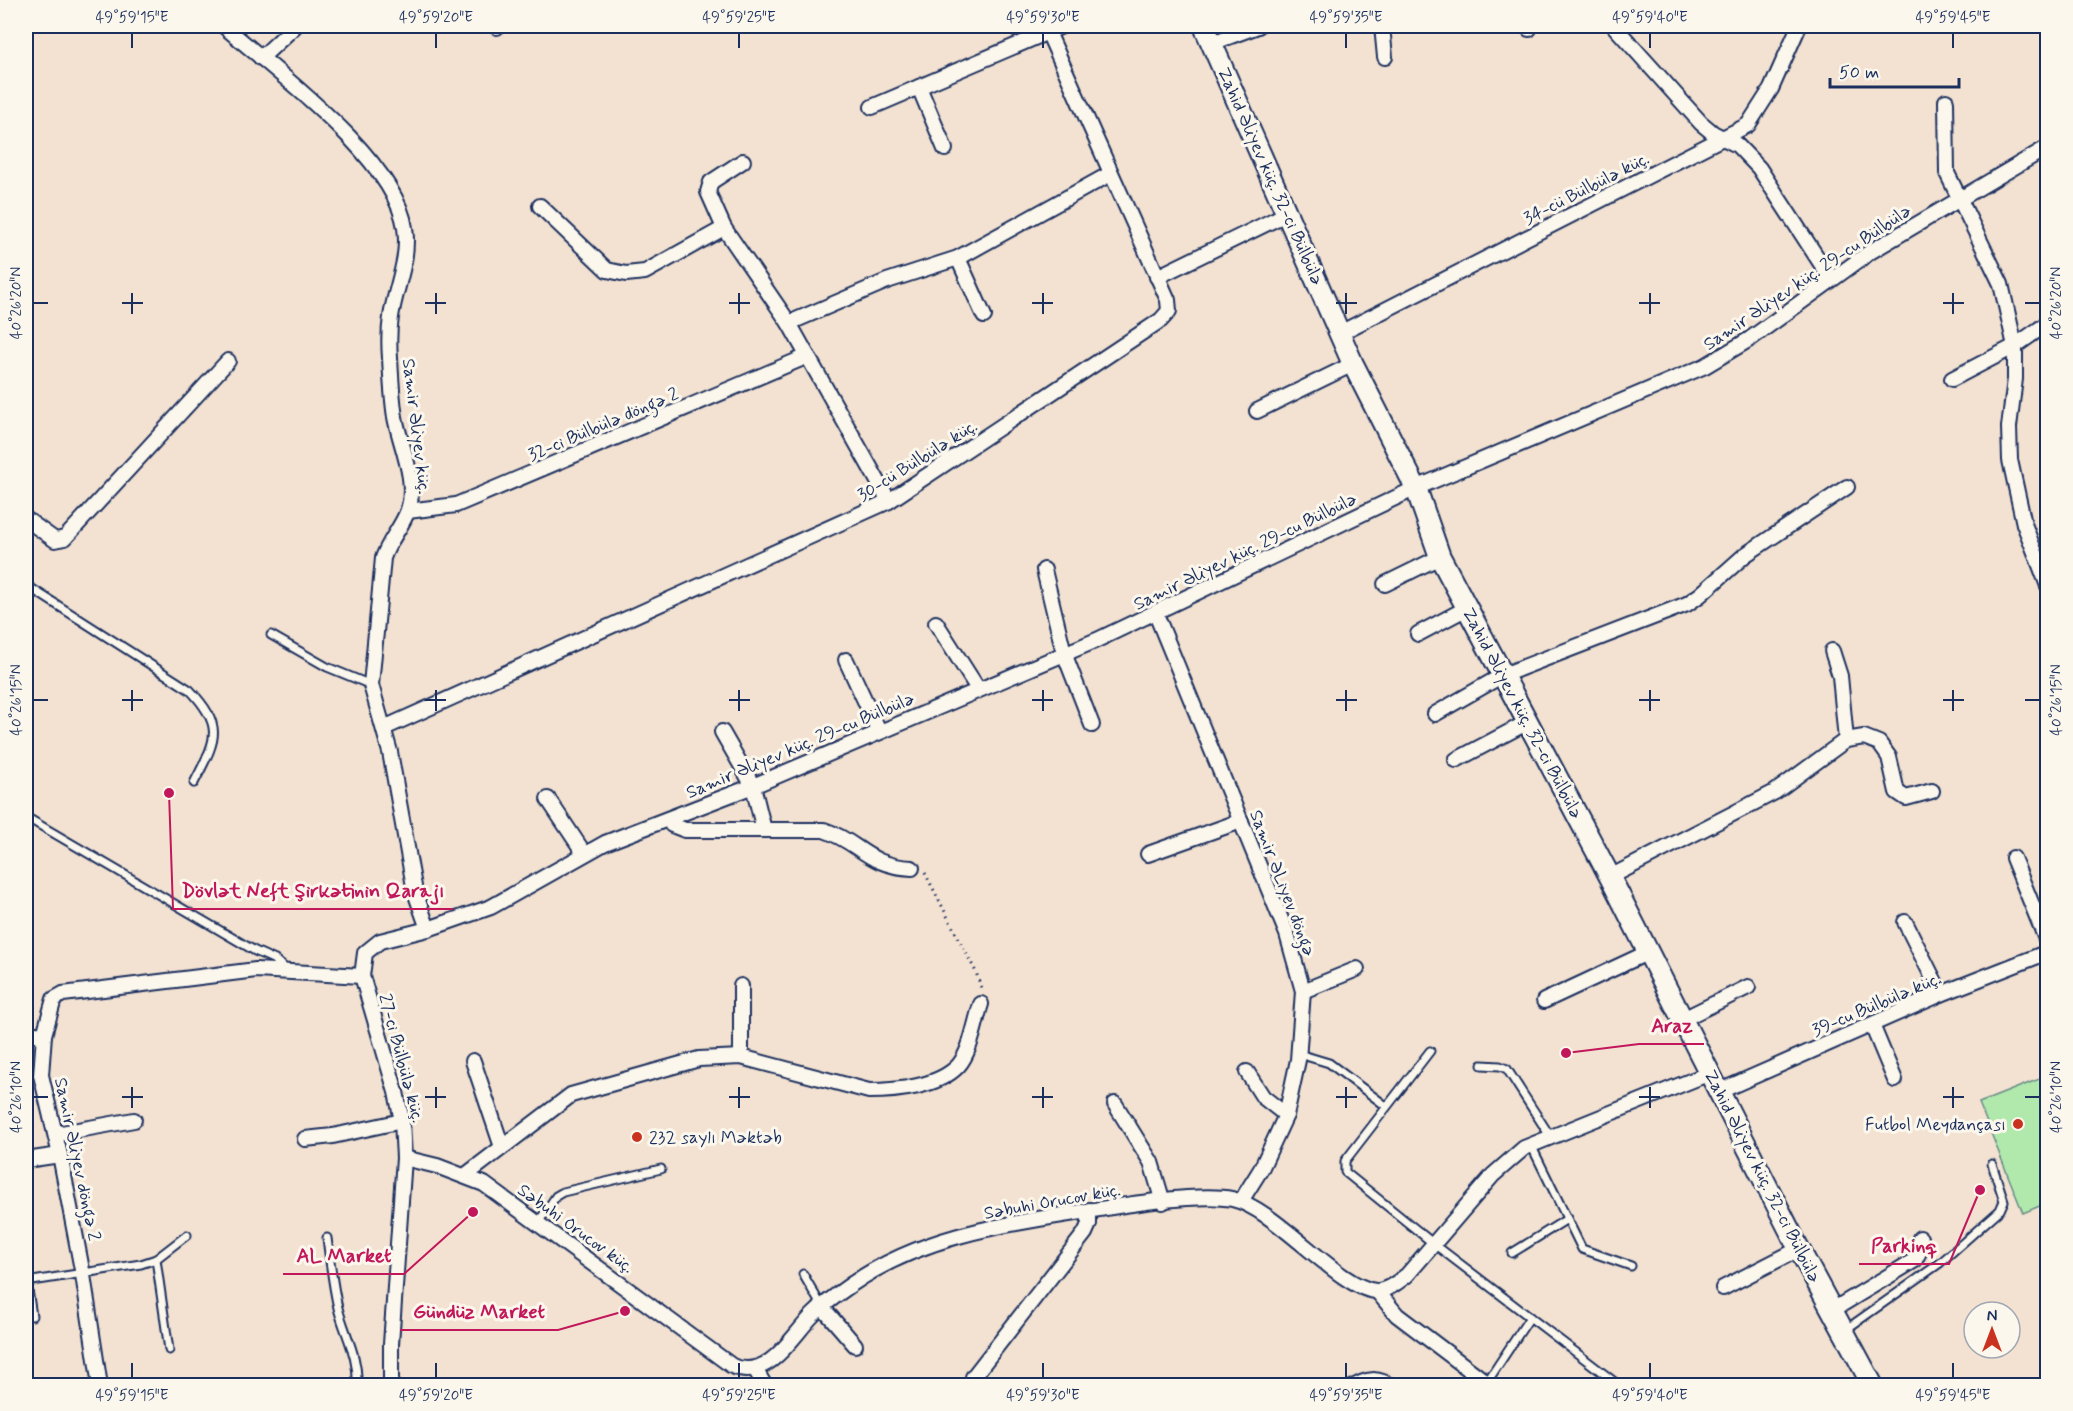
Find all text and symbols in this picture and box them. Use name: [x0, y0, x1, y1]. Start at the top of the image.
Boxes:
text: 49°59'15"E: [96, 8, 169, 28]
text: 49°59'20"E: [399, 8, 473, 28]
text: 49°59'25"E: [702, 8, 776, 28]
text: 49°59'30"E: [1006, 8, 1080, 28]
text: 49°59'35"E: [1310, 8, 1383, 28]
text: 49°59'40"E: [1612, 8, 1688, 28]
text: 49°59'45"E: [1916, 8, 1991, 28]
scale bar: [1830, 51, 1959, 89]
text: 50 m: [1839, 61, 1879, 85]
street label: Zahid Əliyev küç. 32-ci Bülbülə: [1211, 64, 1329, 289]
street label: 34-cü Bülbülə küç.: [1519, 147, 1653, 231]
street label: Samir Əliyev küç. 29-cu Bülbülə: [1699, 199, 1916, 357]
text: 40°26'20"N: [7, 267, 27, 339]
text: 40°26'20"N: [2047, 267, 2067, 339]
street label: Samir Əliyev küç.: [396, 357, 436, 495]
street label: 32-ci Bülbülə döngə 2: [524, 382, 683, 469]
street label: 30-cü Bülbülə küç.: [853, 414, 982, 507]
street label: Samir Əliyev küç. 29-cu Bülbülə: [1130, 487, 1361, 617]
street label: Zahid Əliyev küç. 32-ci Bülbülə: [1456, 604, 1588, 823]
text: 40°26'15"N: [7, 664, 27, 736]
text: 40°26'15"N: [2047, 664, 2067, 736]
street label: Samir Əliyev küç. 29-cu Bülbülə: [683, 687, 918, 805]
street label: Samir ƏLiyev döngə: [1241, 807, 1321, 961]
callout: Dövlət Neft Şirkətinin Qarajı: [173, 871, 453, 909]
text: Dövlət Neft Şirkətinin Qarajı: [182, 878, 444, 905]
street label: 39-cu Bülbülə küç.: [1808, 967, 1944, 1043]
street label: 27-ci Bülbülə küç.: [372, 991, 430, 1125]
callout: Araz: [1639, 1006, 1704, 1044]
text: Araz: [1651, 1013, 1693, 1040]
text: 40°26'10"N: [7, 1061, 27, 1133]
text: 40°26'10"N: [2047, 1061, 2067, 1133]
street label: Zahid Əliyev küç. 32-ci Bülbülə: [1698, 1066, 1826, 1287]
street label: Samir Əliyev döngə 2: [46, 1075, 106, 1244]
place label: Futbol Meydançası: [1865, 1113, 2006, 1137]
marker: Futbol Meydançası: [2011, 1117, 2025, 1131]
place label: 232 saylı Məktəb: [649, 1126, 782, 1150]
marker: 232 saylı Məktəb: [630, 1130, 644, 1144]
street label: Səbuhi Orucov küç.: [512, 1178, 638, 1279]
street label: Səbuhi Orucov küç.: [982, 1178, 1122, 1226]
callout: Parkinq: [1859, 1226, 1949, 1264]
text: Parkinq: [1871, 1233, 1938, 1260]
callout: AL Market: [283, 1236, 404, 1274]
text: AL Market: [296, 1243, 392, 1270]
callout: Gündüz Market: [400, 1292, 558, 1330]
text: Gündüz Market: [413, 1299, 545, 1326]
north arrow: [1962, 1300, 2022, 1360]
text: N: [1987, 1306, 1997, 1327]
text: 49°59'15"E: [96, 1386, 169, 1406]
text: 49°59'20"E: [399, 1386, 473, 1406]
text: 49°59'25"E: [702, 1386, 776, 1406]
text: 49°59'30"E: [1006, 1386, 1080, 1406]
text: 49°59'35"E: [1310, 1386, 1383, 1406]
text: 49°59'40"E: [1612, 1386, 1688, 1406]
text: 49°59'45"E: [1916, 1386, 1991, 1406]

